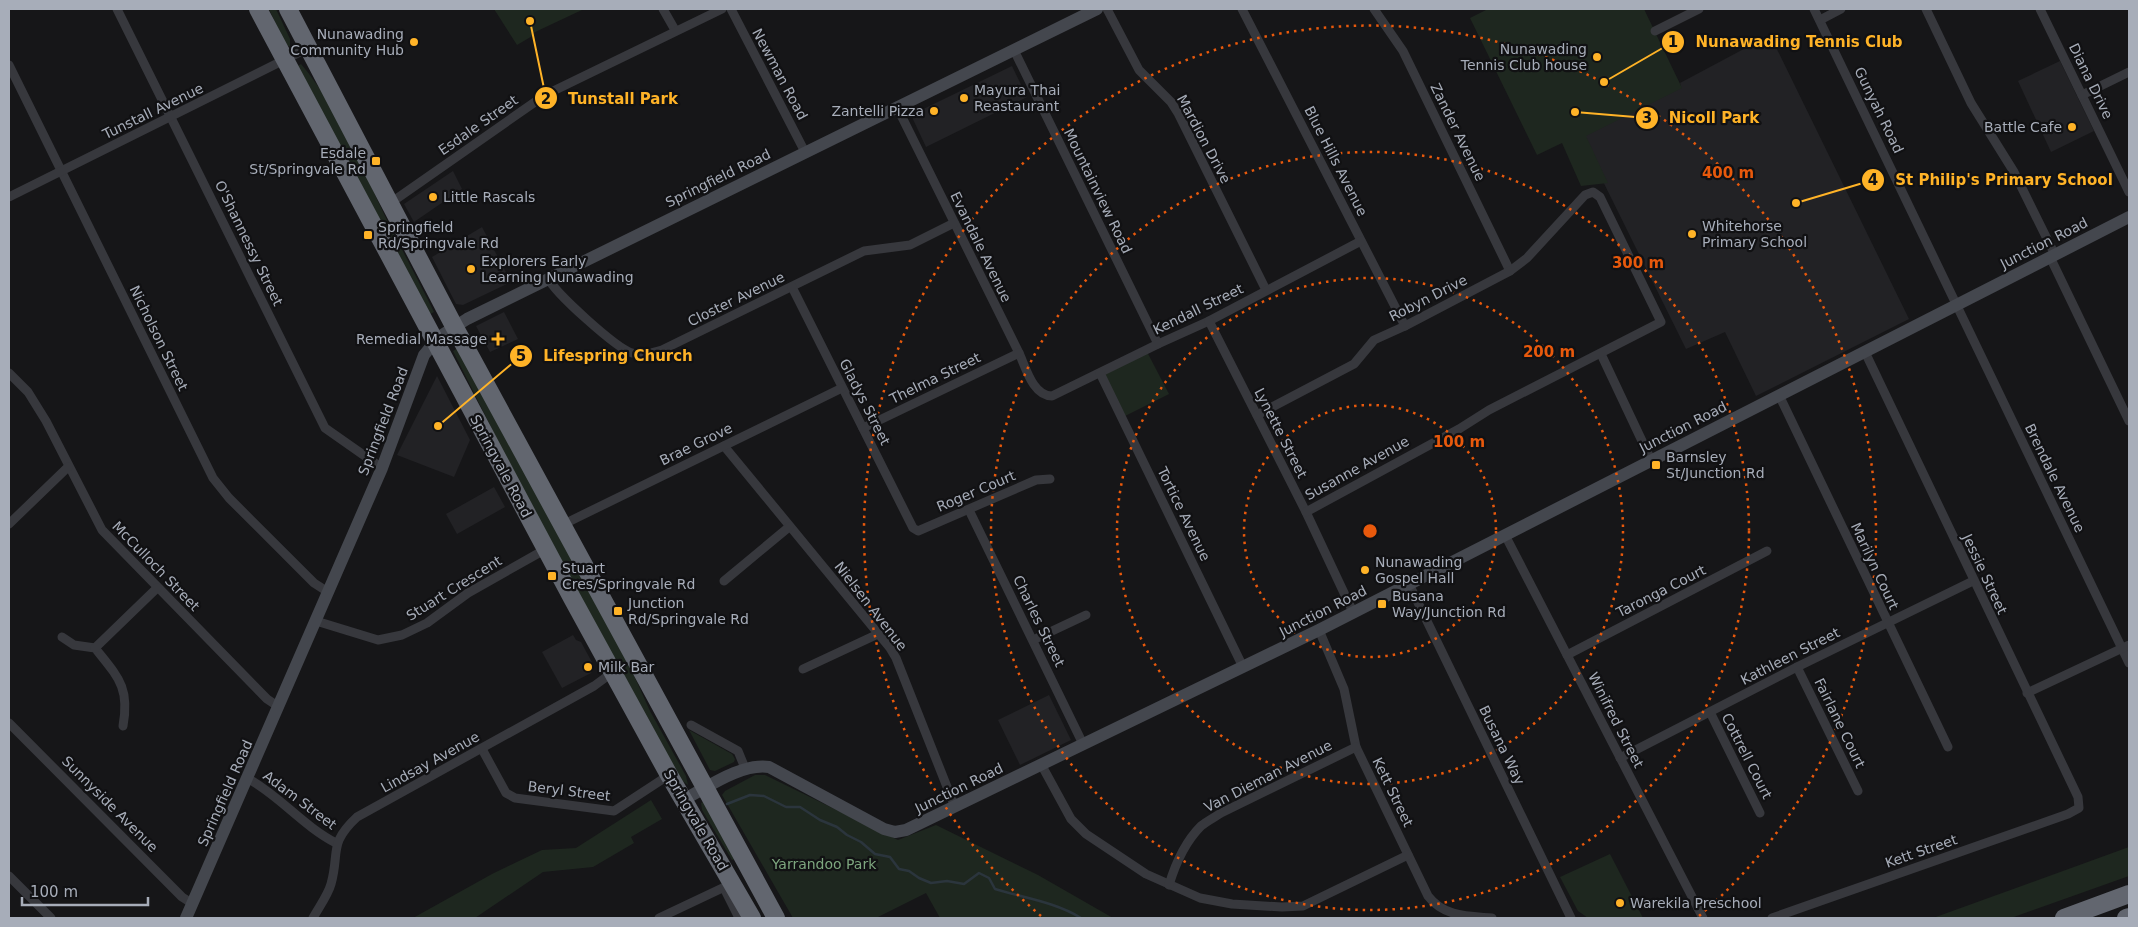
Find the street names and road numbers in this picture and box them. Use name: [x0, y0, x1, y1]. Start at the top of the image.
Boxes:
street label: Newman Road: [749, 26, 811, 122]
street label: Diana Drive: [2066, 40, 2116, 122]
street label: Gunyah Road: [1851, 64, 1907, 156]
street label: Tunstall Avenue: [99, 80, 206, 143]
street label: Zander Avenue: [1427, 81, 1489, 183]
street label: Esdale Street: [435, 91, 521, 158]
street label: Mardion Drive: [1174, 92, 1234, 186]
street label: Blue Hills Avenue: [1301, 103, 1371, 219]
street label: Mountainview Road: [1061, 126, 1135, 256]
street label: Springfield Road: [663, 146, 773, 210]
street label: O'Shannessy Street: [212, 178, 287, 309]
street label: Evandale Avenue: [947, 189, 1015, 305]
street label: Junction Road: [1997, 214, 2090, 272]
street label: Closter Avenue: [685, 269, 787, 329]
street label: Robyn Drive: [1386, 271, 1470, 325]
street label: Kendall Street: [1150, 280, 1246, 338]
street label: Nicholson Street: [127, 283, 192, 394]
street label: Thelma Street: [886, 349, 984, 407]
street label: Gladys Street: [836, 356, 894, 448]
street label: Springfield Road: [355, 364, 411, 478]
street label: Lynette Street: [1251, 385, 1311, 481]
street label: Junction Road: [1636, 398, 1729, 456]
street label: Springvale Road: [467, 412, 535, 520]
street label: Brae Grove: [657, 420, 735, 468]
street label: Brendale Avenue: [2022, 421, 2088, 535]
street label: Susanne Avenue: [1302, 433, 1412, 503]
street label: Tortice Avenue: [1154, 463, 1214, 564]
street label: Roger Court: [934, 467, 1018, 515]
street label: McCulloch Street: [109, 518, 203, 614]
street label: Marilyn Court: [1848, 520, 1902, 613]
street label: Jessie Street: [1959, 530, 2011, 617]
street label: Stuart Crescent: [403, 552, 505, 624]
street label: Nielsen Avenue: [831, 558, 911, 654]
street label: Taronga Court: [1613, 561, 1709, 621]
street label: Charles Street: [1010, 573, 1068, 670]
street label: Junction Road: [1276, 582, 1369, 640]
street label: Kathleen Street: [1738, 624, 1843, 688]
street label: Winifred Street: [1585, 670, 1647, 771]
street label: Fairlane Court: [1811, 676, 1869, 771]
street label: Busana Way: [1476, 703, 1528, 787]
street label: Cottrell Court: [1719, 710, 1776, 802]
street label: Lindsay Avenue: [378, 728, 482, 796]
street label: Springfield Road: [194, 737, 256, 849]
street label: Van Dieman Avenue: [1201, 737, 1335, 815]
street label: Sunnyside Avenue: [59, 753, 161, 855]
street label: Kett Street: [1369, 755, 1417, 830]
street label: Junction Road: [911, 760, 1006, 817]
street label: Adam Street: [260, 767, 340, 833]
street label: Springvale Road: [661, 767, 731, 873]
street label: Beryl Street: [527, 778, 612, 804]
street label: Kett Street: [1883, 831, 1960, 871]

